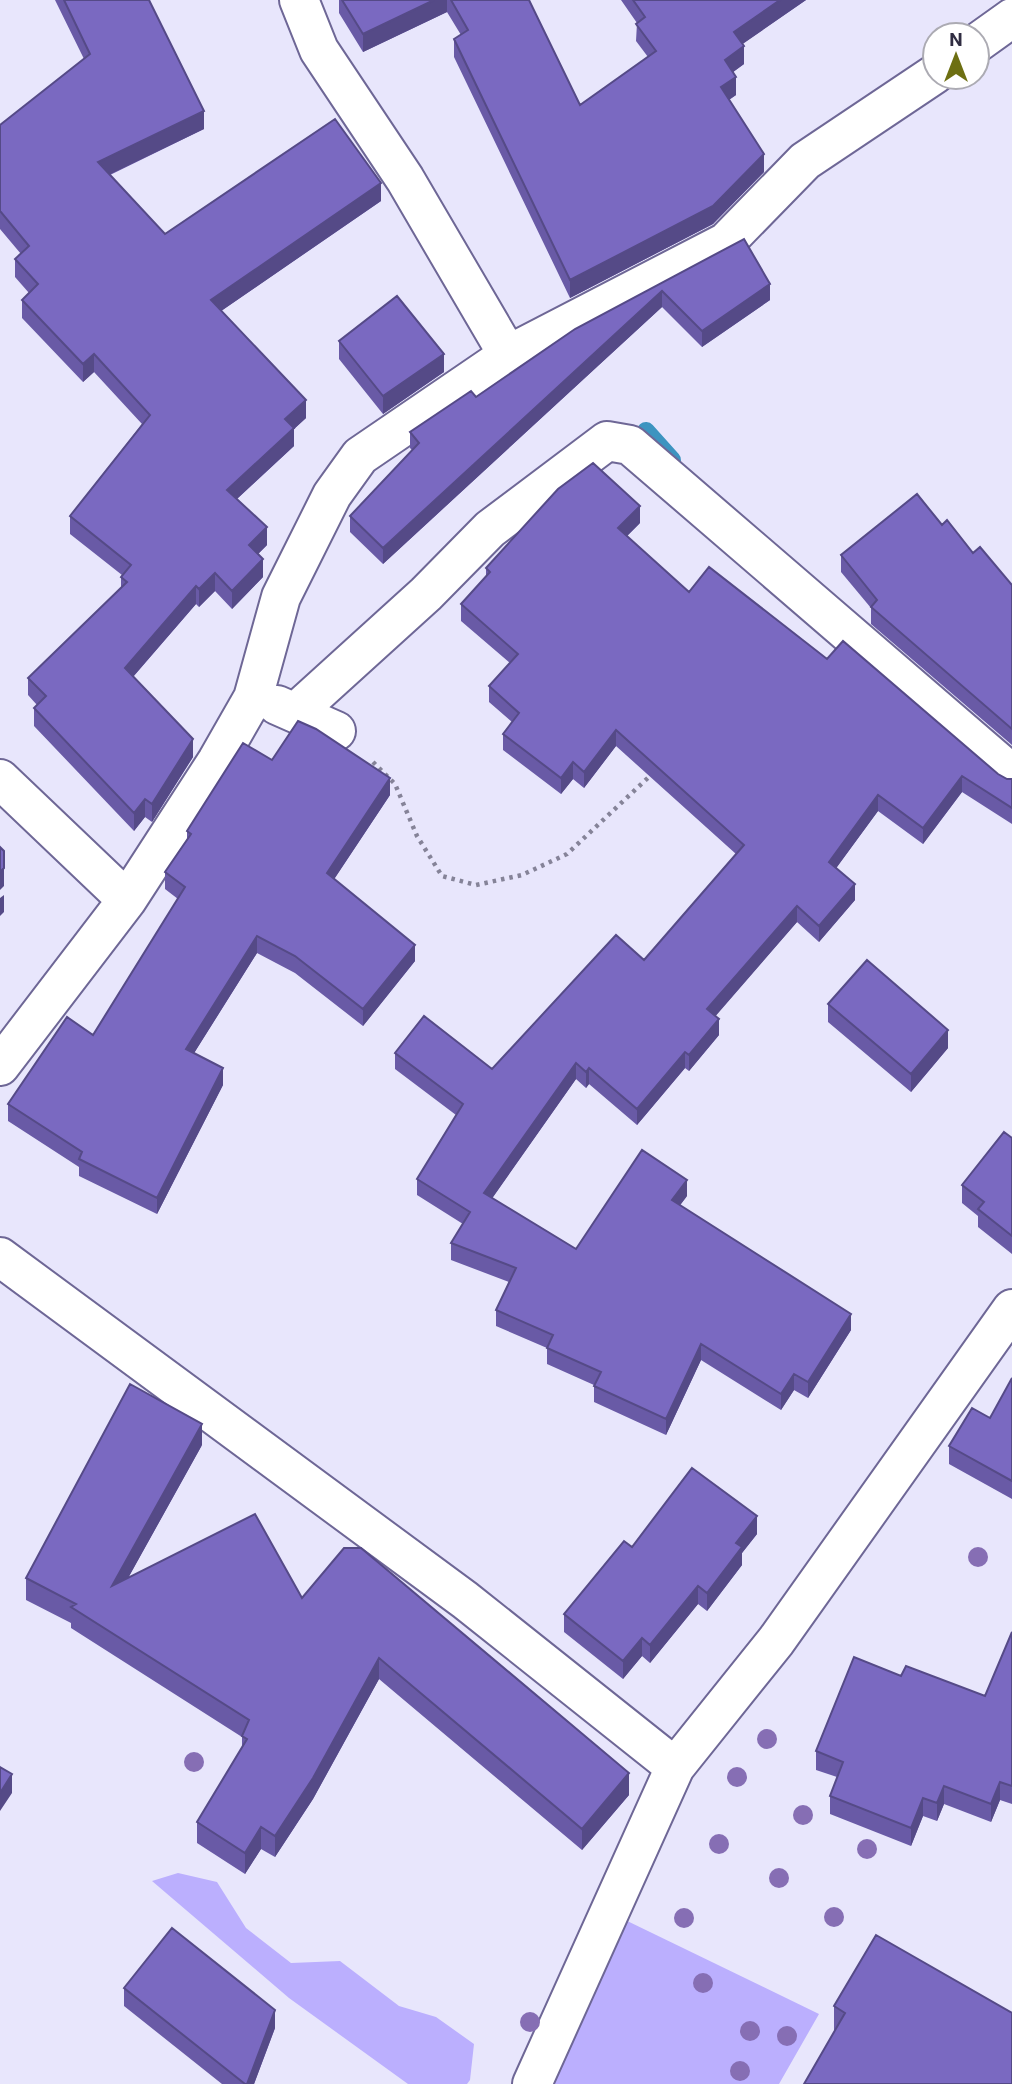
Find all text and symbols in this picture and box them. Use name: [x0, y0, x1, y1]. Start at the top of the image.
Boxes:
north arrow: [921, 21, 991, 91]
text: N: [949, 28, 963, 51]

